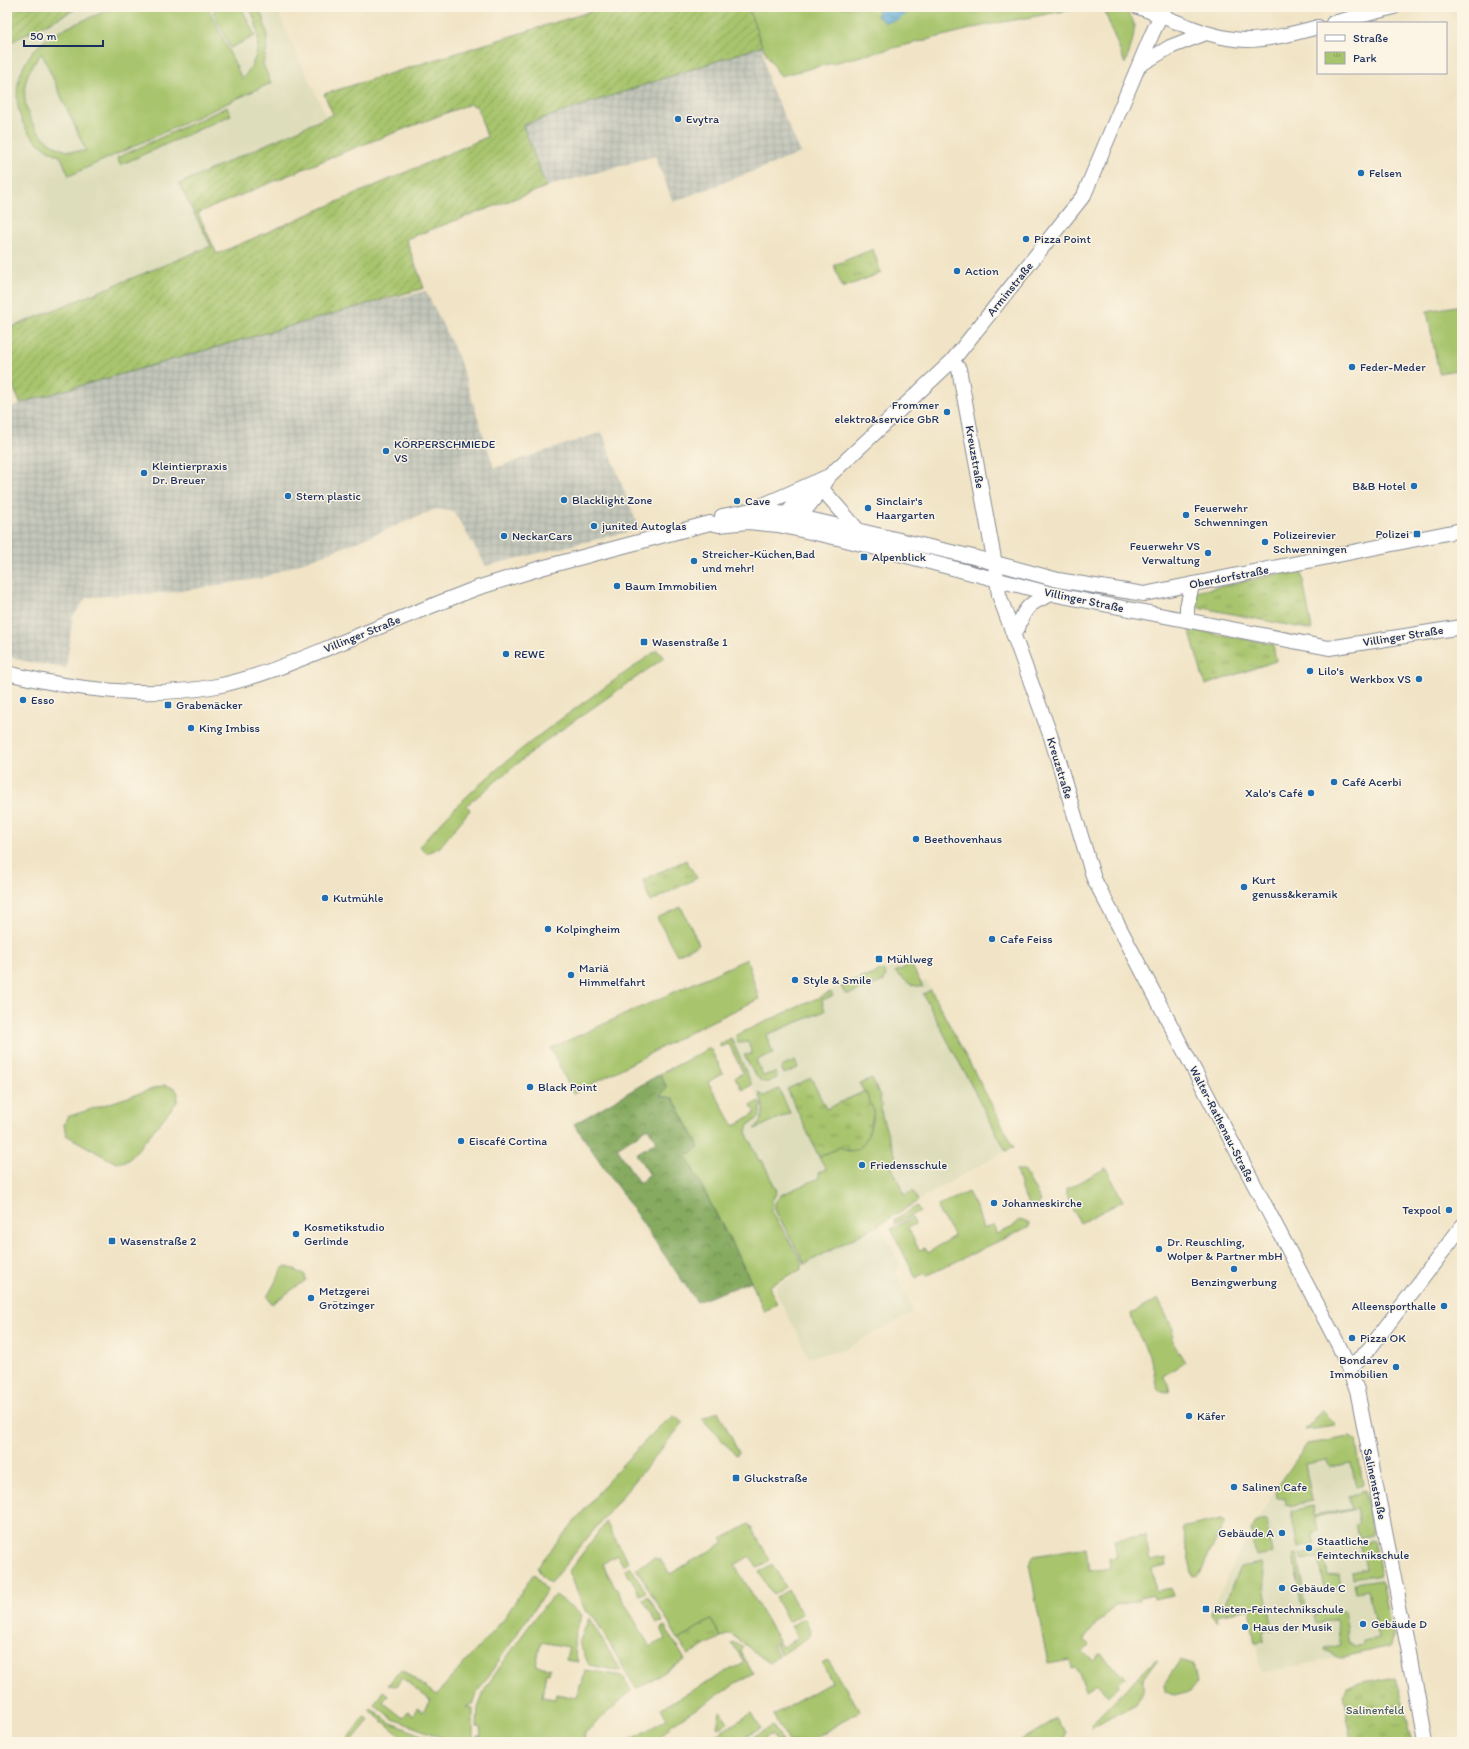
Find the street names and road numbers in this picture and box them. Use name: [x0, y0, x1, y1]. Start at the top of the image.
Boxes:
street label: Arminstraße: [984, 259, 1036, 319]
street label: Kreuzstraße: [963, 424, 987, 490]
street label: Oberdorfstraße: [1188, 562, 1270, 592]
street label: Villinger Straße: [1043, 585, 1126, 615]
street label: Villinger Straße: [322, 612, 403, 656]
street label: Villinger Straße: [1362, 623, 1445, 649]
street label: Kreuzstraße: [1044, 735, 1076, 801]
street label: Walter-Rathenau-Straße: [1187, 1064, 1258, 1185]
street label: Salinenstraße: [1361, 1447, 1389, 1521]

